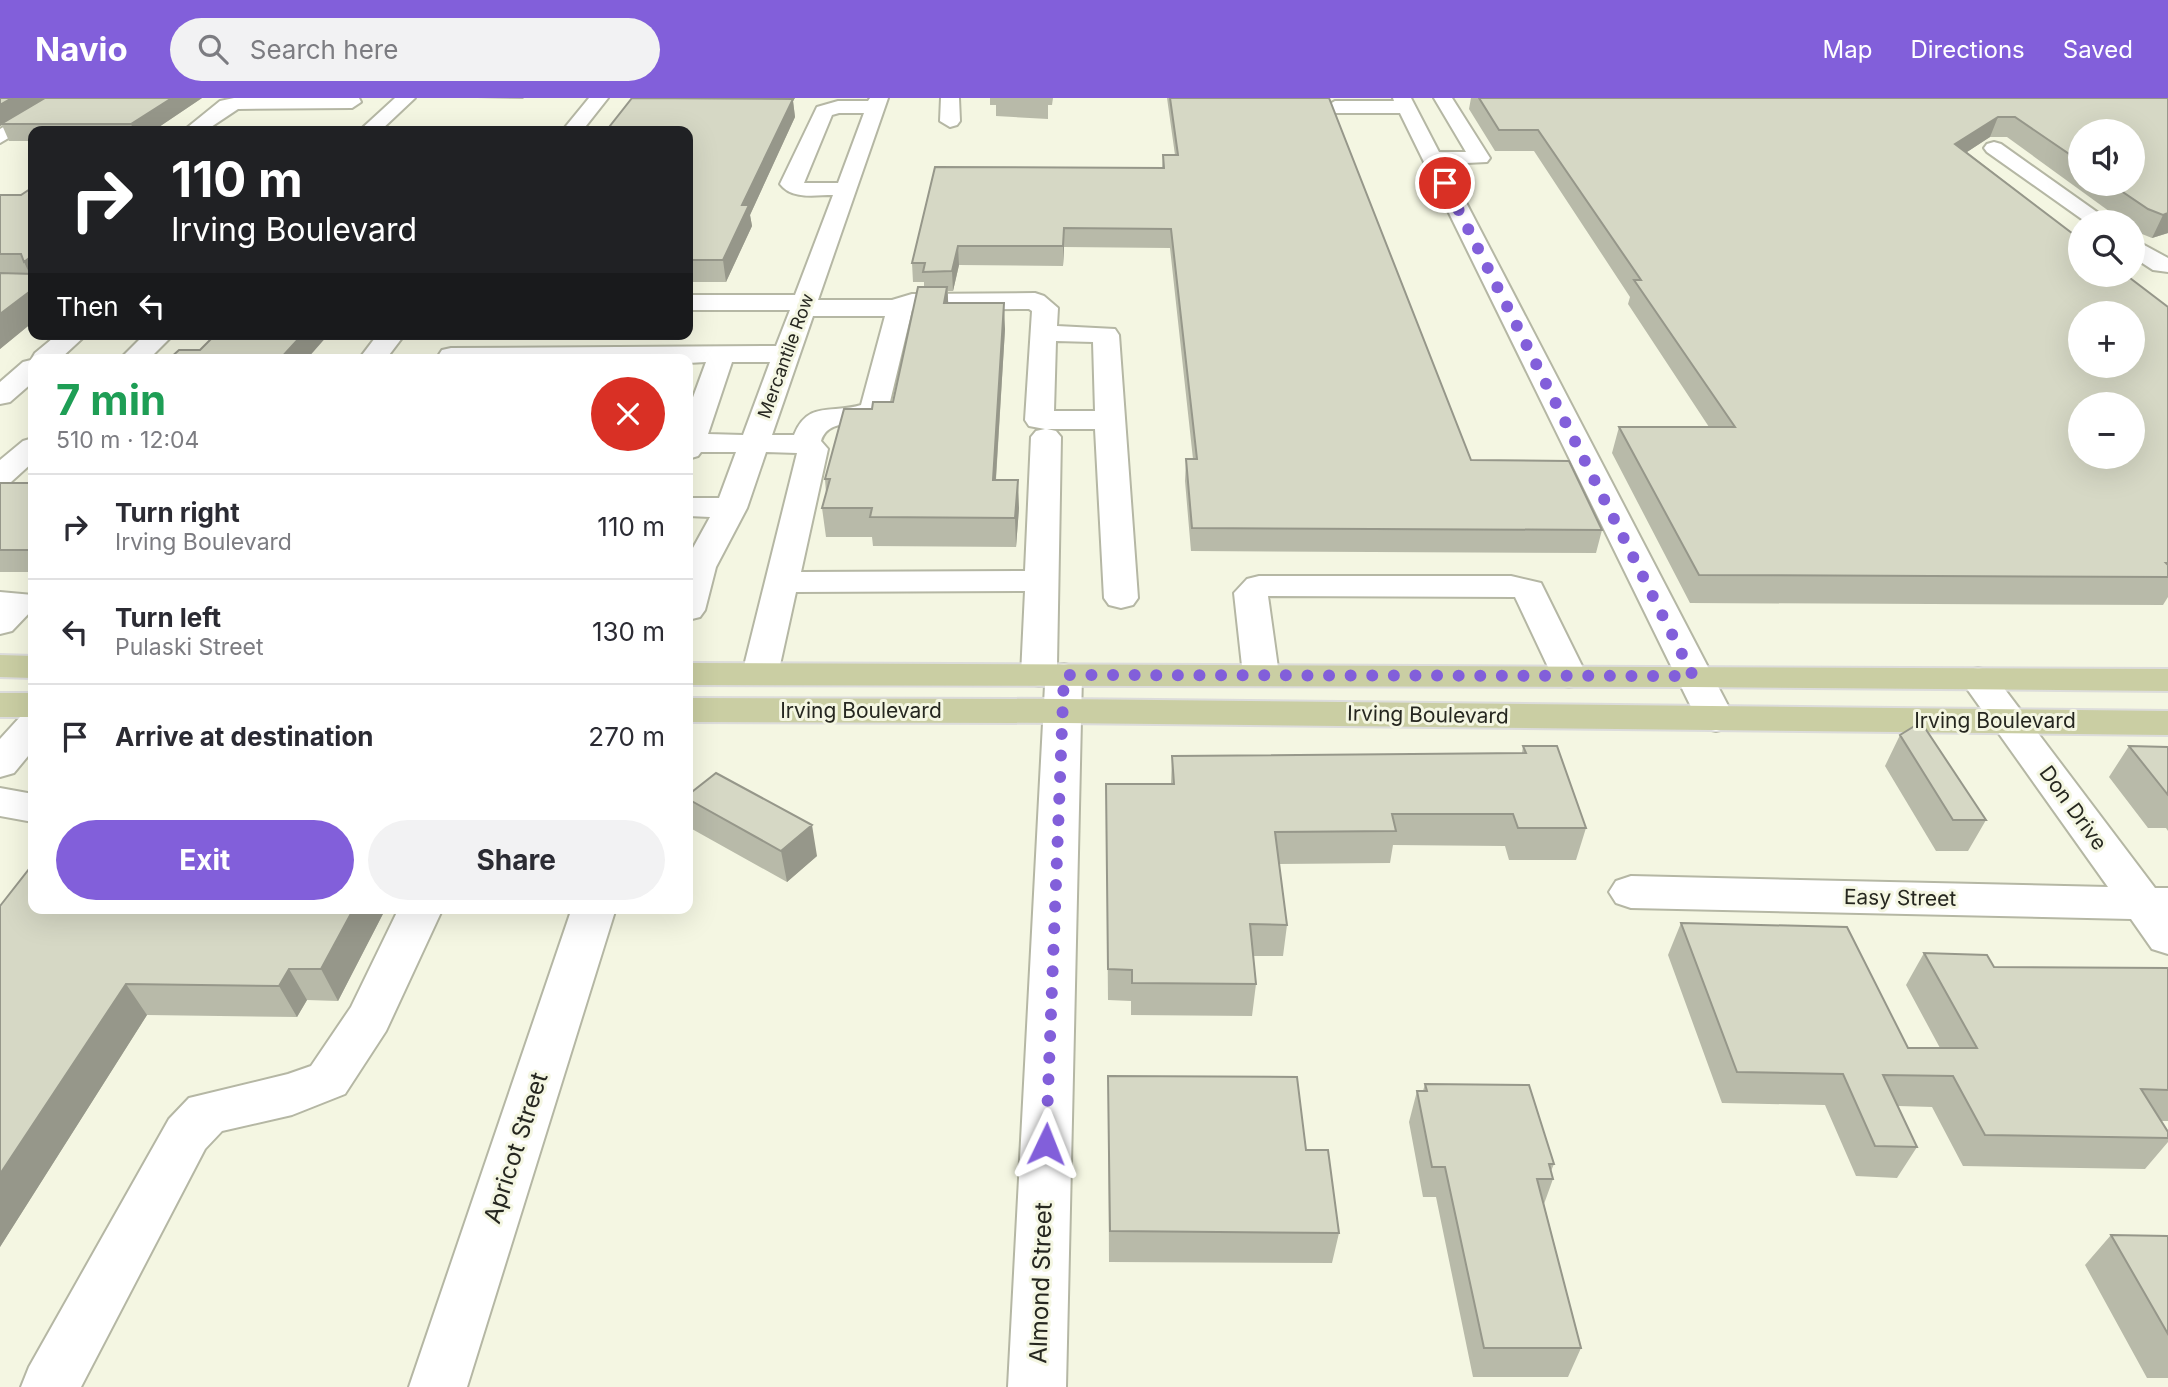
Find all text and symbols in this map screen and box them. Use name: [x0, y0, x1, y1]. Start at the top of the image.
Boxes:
search box: [170, 18, 660, 81]
text: Navio: [35, 29, 128, 69]
icon: search: [194, 30, 232, 68]
text: Search here: [250, 34, 398, 65]
text: Map: [1823, 35, 1872, 64]
text: Directions: [1910, 35, 2025, 64]
text: Saved: [2063, 35, 2133, 64]
map controls: [2068, 119, 2145, 469]
button: sound: [2068, 119, 2145, 196]
text: 110 m: [171, 150, 303, 209]
pin: [1415, 153, 1475, 213]
icon: right: [56, 154, 147, 245]
icon: arrive: [1426, 164, 1464, 202]
text: Irving Boulevard: [171, 210, 417, 249]
button: search: [2068, 210, 2145, 287]
icon: left: [133, 287, 171, 325]
street label: Mercantile Row: [753, 290, 818, 421]
text: Then: [56, 291, 119, 322]
button: +: [2068, 301, 2145, 378]
text: 7 min: [56, 374, 166, 425]
button: close: [591, 377, 665, 451]
button: −: [2068, 392, 2145, 469]
text: 510 m · 12:04: [56, 426, 199, 454]
text: Turn right: [115, 497, 240, 528]
icon: right: [56, 508, 94, 546]
text: 110 m: [597, 511, 665, 542]
text: Irving Boulevard: [115, 528, 292, 556]
text: Turn left: [115, 602, 221, 633]
icon: left: [56, 613, 94, 651]
text: 130 m: [592, 616, 665, 647]
text: Pulaski Street: [115, 633, 263, 661]
street label: Irving Boulevard: [780, 698, 942, 723]
street label: Irving Boulevard: [1347, 701, 1509, 728]
street label: Irving Boulevard: [1914, 708, 2076, 733]
icon: arrive: [56, 718, 94, 756]
text: Arrive at destination: [115, 721, 374, 752]
text: 270 m: [588, 721, 665, 752]
street label: Don Drive: [2034, 761, 2112, 855]
button: Exit: [56, 820, 354, 900]
button: Share: [368, 820, 665, 900]
street label: Easy Street: [1844, 884, 1957, 911]
street label: Apricot Street: [477, 1069, 554, 1227]
position arrow: [1009, 1107, 1083, 1181]
street label: Almond Street: [1023, 1202, 1058, 1364]

